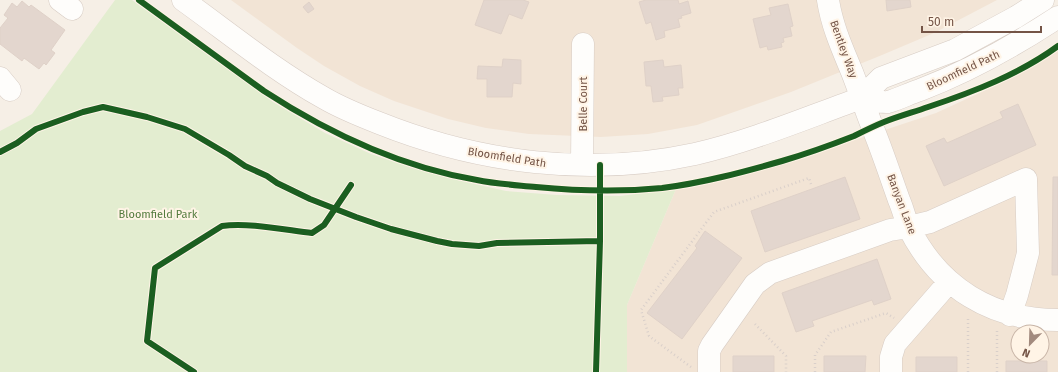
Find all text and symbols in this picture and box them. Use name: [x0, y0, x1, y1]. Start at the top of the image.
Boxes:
scale bar: [922, 8, 1041, 34]
text: 50 m: [928, 15, 954, 29]
street label: Bentley Way: [827, 19, 860, 80]
street label: Bloomfield Path: [925, 48, 1002, 93]
street label: Belle Court: [577, 76, 590, 131]
street label: Bloomfield Path: [467, 145, 547, 170]
street label: Banyan Lane: [884, 172, 919, 236]
park label: Bloomfield Park: [119, 208, 198, 221]
north arrow: [1010, 324, 1050, 364]
text: N: [1020, 345, 1032, 360]

